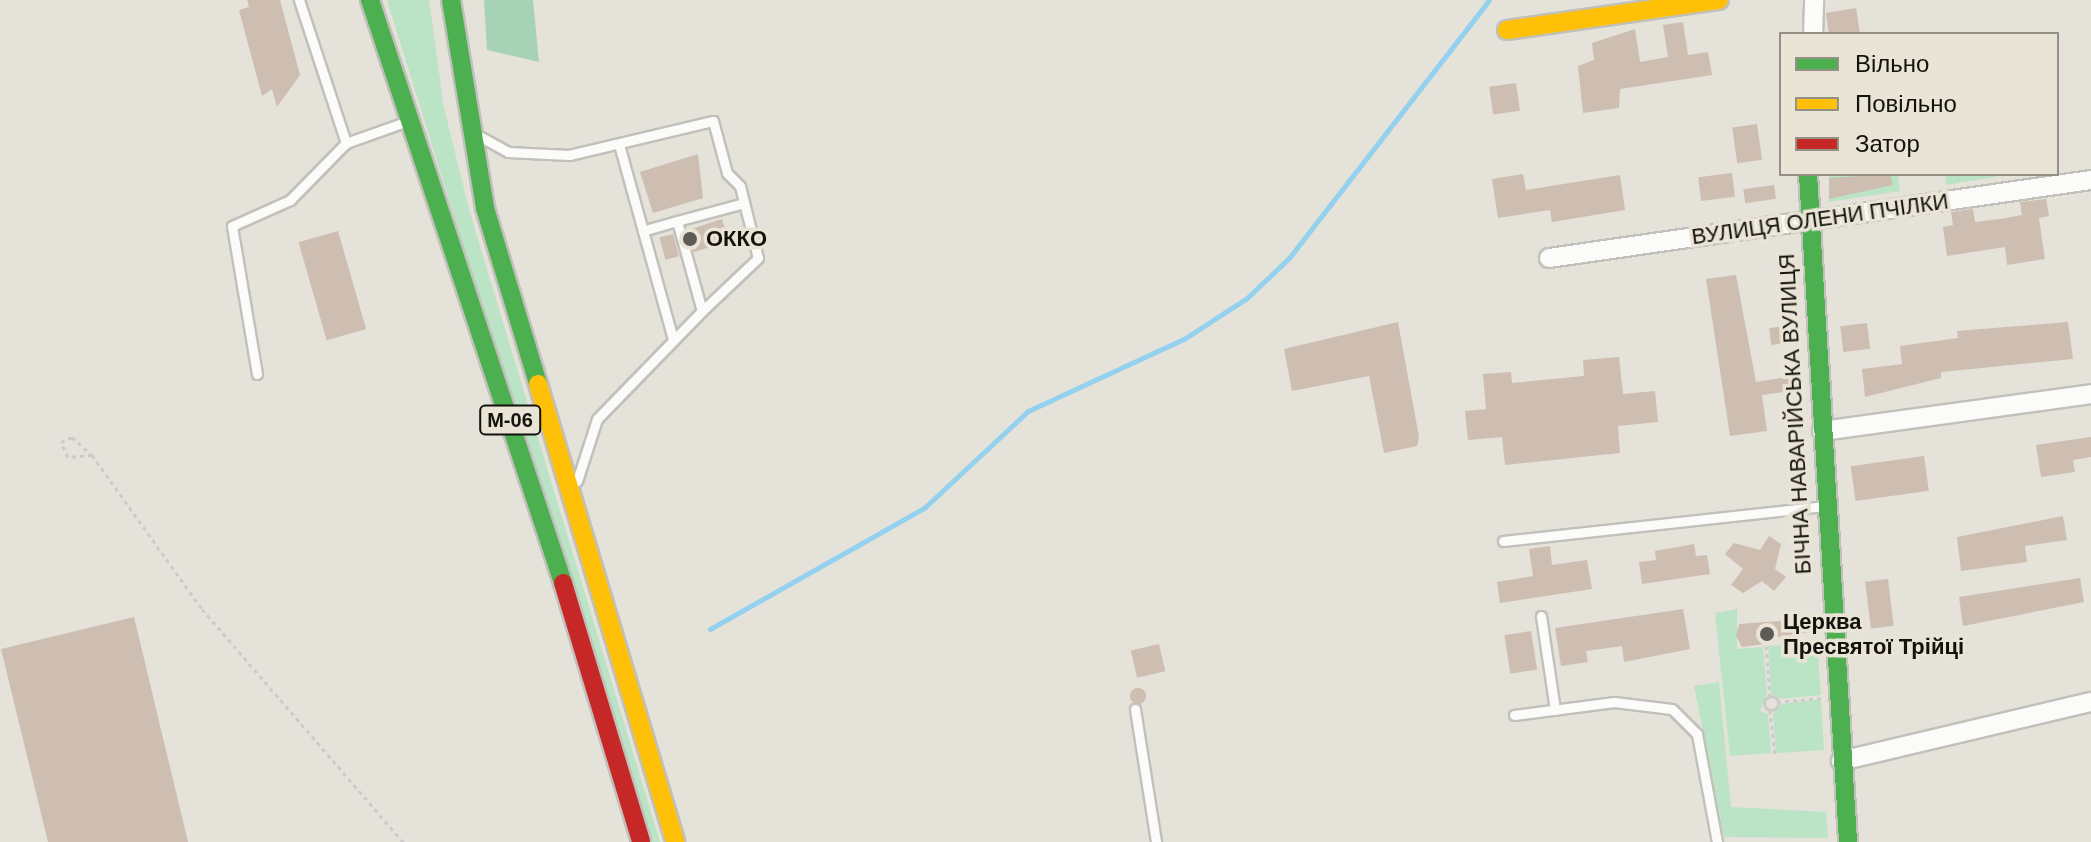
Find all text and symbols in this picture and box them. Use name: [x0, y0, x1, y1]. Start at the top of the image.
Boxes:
legend: [1779, 32, 2059, 176]
text: Вільно: [1855, 50, 1929, 77]
text: Повільно: [1855, 90, 1957, 117]
text: Затор: [1855, 130, 1920, 157]
street label: ВУЛИЦЯ ОЛЕНИ ПЧІЛКИ: [1690, 188, 1950, 250]
place label: ОККО: [706, 226, 767, 252]
marker: ОККО: [681, 230, 699, 248]
street label: БІЧНА НАВАРІЙСЬКА ВУЛИЦЯ: [1773, 253, 1817, 575]
road number: М-06: [478, 404, 542, 436]
place label: Церква Пресвятої Трійці: [1783, 608, 1964, 660]
marker: Церква Пресвятої Трійці: [1758, 625, 1776, 643]

